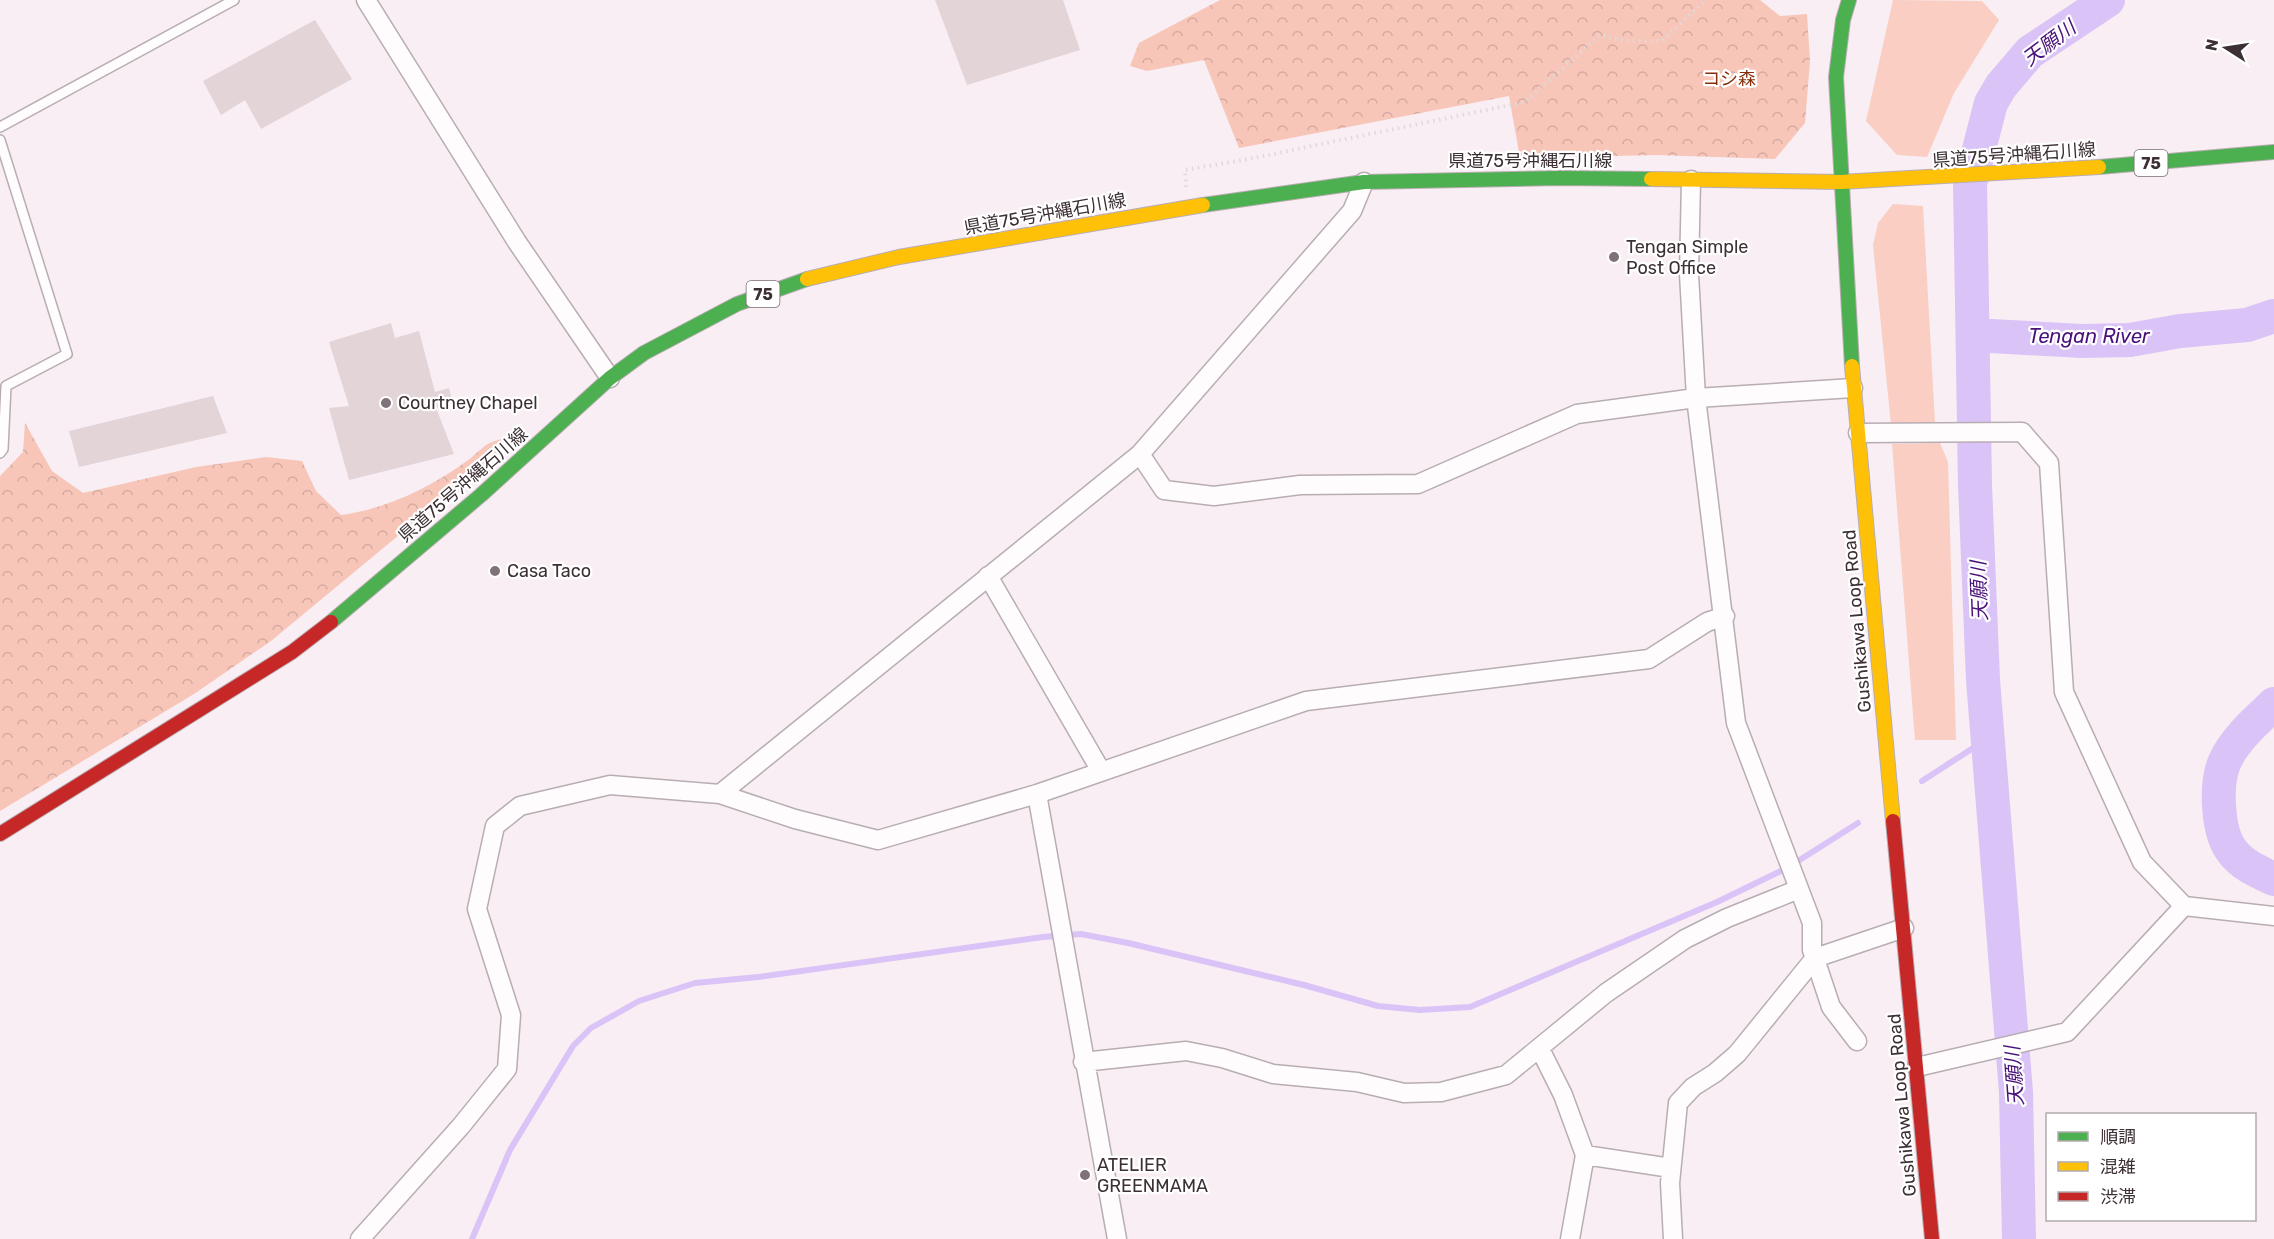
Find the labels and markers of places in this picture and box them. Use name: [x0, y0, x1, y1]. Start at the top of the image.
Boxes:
place label: Tengan Simple Post Office: [1626, 236, 1748, 279]
marker: Tengan Simple Post Office: [1607, 250, 1621, 264]
place label: Courtney Chapel: [398, 392, 538, 414]
marker: Courtney Chapel: [379, 396, 393, 410]
place label: Casa Taco: [507, 560, 591, 582]
marker: Casa Taco: [488, 564, 502, 578]
place label: ATELIER GREENMAMA: [1097, 1154, 1208, 1197]
marker: ATELIER GREENMAMA: [1078, 1168, 1092, 1182]

